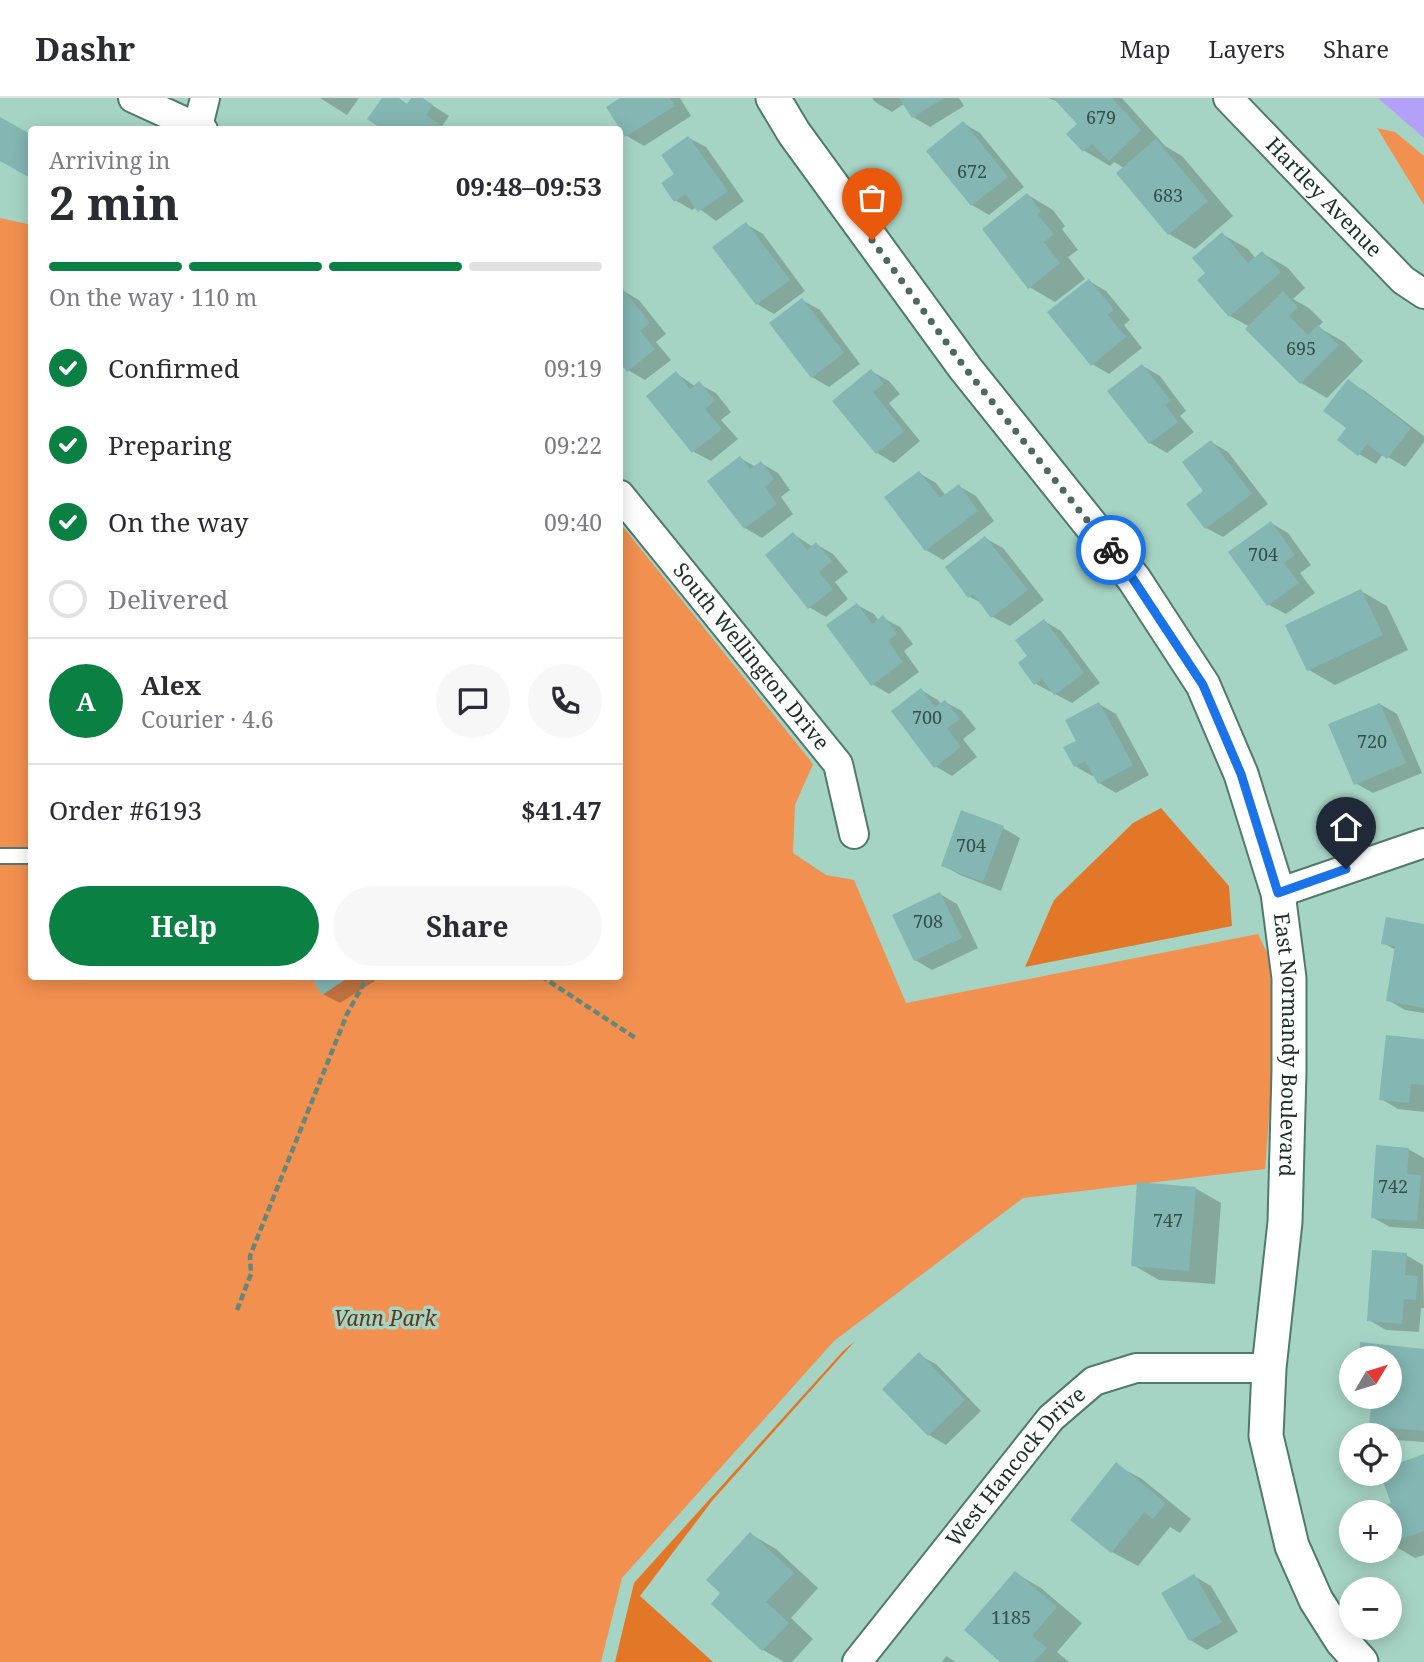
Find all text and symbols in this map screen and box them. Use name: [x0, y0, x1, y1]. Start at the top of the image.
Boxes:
text: Dashr: [35, 26, 135, 71]
text: Map: [1120, 32, 1171, 65]
text: Layers: [1209, 32, 1285, 65]
text: Share: [1323, 32, 1389, 65]
house number: 679: [1086, 105, 1116, 129]
street label: Hartley Avenue: [1260, 131, 1389, 263]
text: Arriving in: [49, 144, 170, 176]
house number: 672: [957, 159, 987, 183]
text: 09:48–09:53: [456, 168, 602, 204]
pin: [842, 168, 902, 240]
text: 2 min: [49, 171, 179, 233]
icon: bag: [853, 179, 891, 217]
house number: 683: [1153, 183, 1183, 207]
text: On the way · 110 m: [49, 281, 257, 313]
house number: 695: [1286, 336, 1316, 360]
icon: check: [49, 349, 87, 387]
text: Confirmed: [108, 350, 240, 386]
text: 09:19: [544, 352, 602, 384]
icon: check: [49, 426, 87, 464]
text: Preparing: [108, 427, 232, 463]
text: 09:22: [544, 429, 602, 461]
icon: check: [49, 503, 87, 541]
text: On the way: [108, 504, 248, 540]
text: 09:40: [544, 506, 602, 538]
courier: [1076, 515, 1146, 585]
icon: bike: [1092, 531, 1130, 569]
house number: 704: [1248, 542, 1278, 566]
street label: South Wellington Drive: [667, 556, 836, 756]
text: Delivered: [108, 581, 228, 617]
button: chat: [436, 664, 510, 738]
button: phone: [528, 664, 602, 738]
text: Alex: [141, 667, 201, 703]
text: A: [76, 683, 96, 719]
text: Courier · 4.6: [141, 703, 274, 735]
house number: 700: [912, 705, 942, 729]
house number: 720: [1357, 729, 1387, 753]
text: Order #6193: [49, 792, 202, 828]
text: $41.47: [521, 792, 602, 828]
pin: [1316, 797, 1376, 869]
icon: home: [1327, 808, 1365, 846]
house number: 704: [956, 833, 986, 857]
button: Help: [49, 886, 319, 966]
button: Share: [333, 886, 602, 966]
house number: 708: [913, 909, 943, 933]
street label: East Normandy Boulevard: [1268, 911, 1304, 1177]
house number: 742: [1378, 1174, 1408, 1198]
house number: 747: [1153, 1208, 1183, 1232]
park label: Vann Park: [334, 1304, 437, 1332]
north arrow: [1339, 1346, 1402, 1409]
map controls: [1339, 1346, 1402, 1640]
street label: West Hancock Drive: [939, 1380, 1091, 1552]
button: locate: [1339, 1423, 1402, 1486]
button: +: [1339, 1500, 1402, 1563]
button: −: [1339, 1577, 1402, 1640]
house number: 1185: [991, 1605, 1031, 1629]

